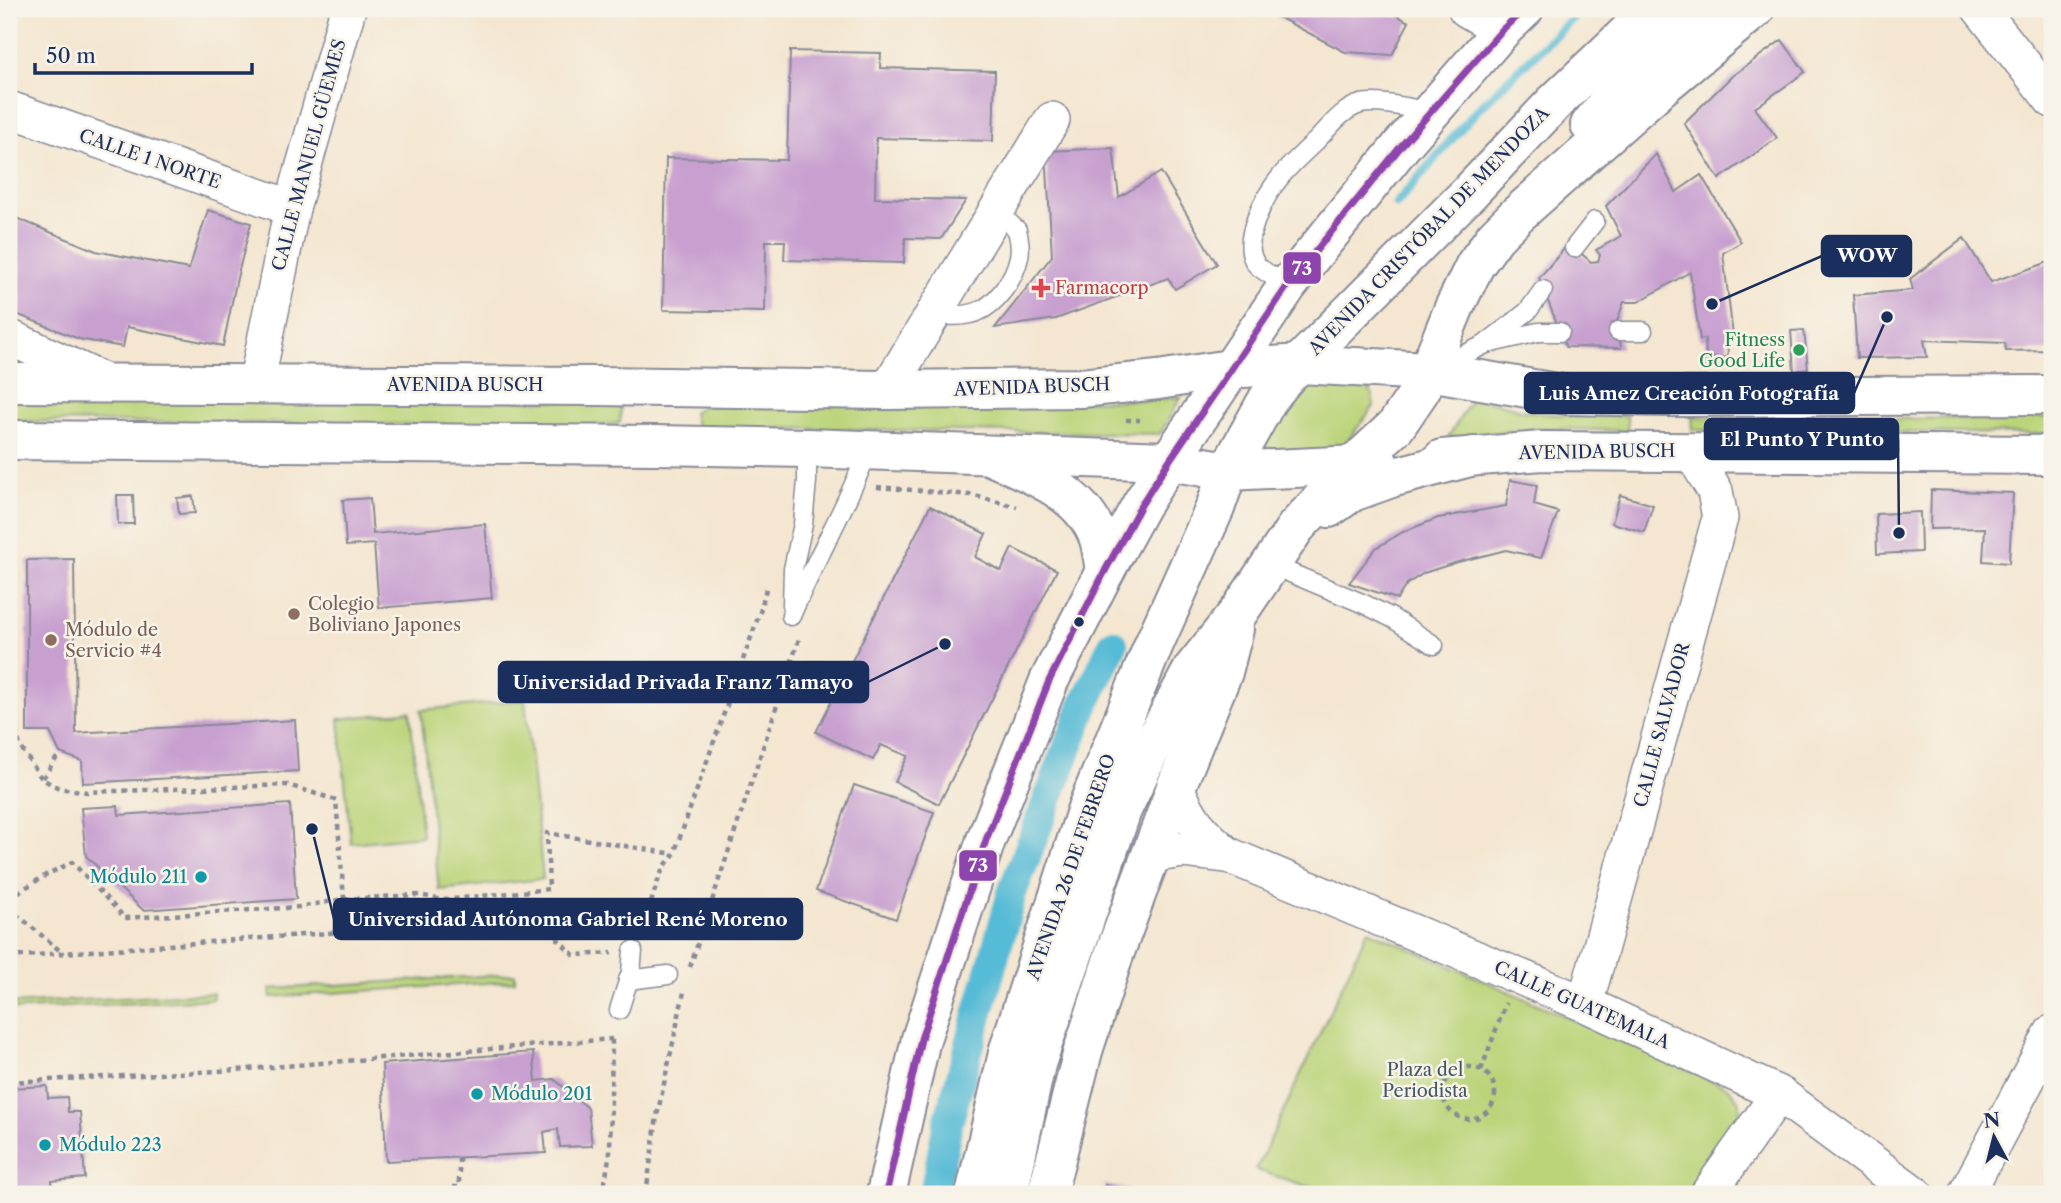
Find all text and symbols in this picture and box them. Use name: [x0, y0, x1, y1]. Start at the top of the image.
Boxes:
scale bar: [35, 32, 252, 76]
street label: CALLE MANUEL GÜEMES: [266, 36, 351, 273]
text: 50 m: [46, 43, 96, 68]
street label: AVENIDA CRISTÓBAL DE MENDOZA: [1303, 101, 1554, 361]
street label: CALLE 1 NORTE: [76, 124, 224, 194]
callout: WOW: [1822, 236, 1911, 276]
text: WOW: [1836, 244, 1899, 267]
line badge: 73: [1282, 251, 1322, 285]
text: 73: [1292, 257, 1312, 280]
place label: Farmacorp: [1055, 277, 1149, 299]
marker: Farmacorp: [1033, 280, 1049, 296]
place label: Fitness Good Life: [1699, 329, 1785, 372]
marker: Fitness Good Life: [1791, 342, 1807, 358]
street label: AVENIDA BUSCH: [952, 373, 1111, 401]
callout: Luis Amez Creación Fotografía: [1525, 373, 1854, 413]
street label: AVENIDA BUSCH: [386, 374, 543, 396]
text: Luis Amez Creación Fotografía: [1539, 382, 1840, 405]
callout: El Punto Y Punto: [1705, 419, 1898, 459]
text: El Punto Y Punto: [1720, 428, 1884, 451]
street label: AVENIDA BUSCH: [1517, 440, 1676, 464]
place label: Colegio Boliviano Japones: [308, 593, 461, 636]
marker: Colegio Boliviano Japones: [286, 606, 302, 622]
unlabelled marker: [1072, 615, 1086, 629]
place label: Módulo de Servicio #4: [65, 619, 162, 662]
marker: Módulo de Servicio #4: [43, 632, 59, 648]
street label: CALLE SALVADOR: [1629, 639, 1695, 810]
callout: Universidad Privada Franz Tamayo: [499, 662, 868, 702]
text: Universidad Privada Franz Tamayo: [513, 671, 853, 694]
street label: AVENIDA 26 DE FEBRERO: [1022, 751, 1120, 984]
line badge: 73: [958, 849, 998, 882]
text: 73: [968, 854, 988, 877]
place label: Módulo 211: [90, 866, 187, 888]
marker: Módulo 211: [193, 869, 209, 885]
callout: Universidad Autónoma Gabriel René Moreno: [334, 899, 802, 939]
text: Universidad Autónoma Gabriel René Moreno: [348, 908, 788, 931]
street label: CALLE GUATEMALA: [1491, 956, 1674, 1054]
park label: Plaza del Periodista: [1382, 1059, 1468, 1102]
place label: Módulo 201: [491, 1083, 593, 1105]
marker: Módulo 201: [469, 1086, 485, 1102]
north arrow: [1960, 1102, 2030, 1172]
text: N: [1982, 1108, 2002, 1133]
place label: Módulo 223: [59, 1134, 162, 1156]
marker: Módulo 223: [37, 1137, 53, 1153]

